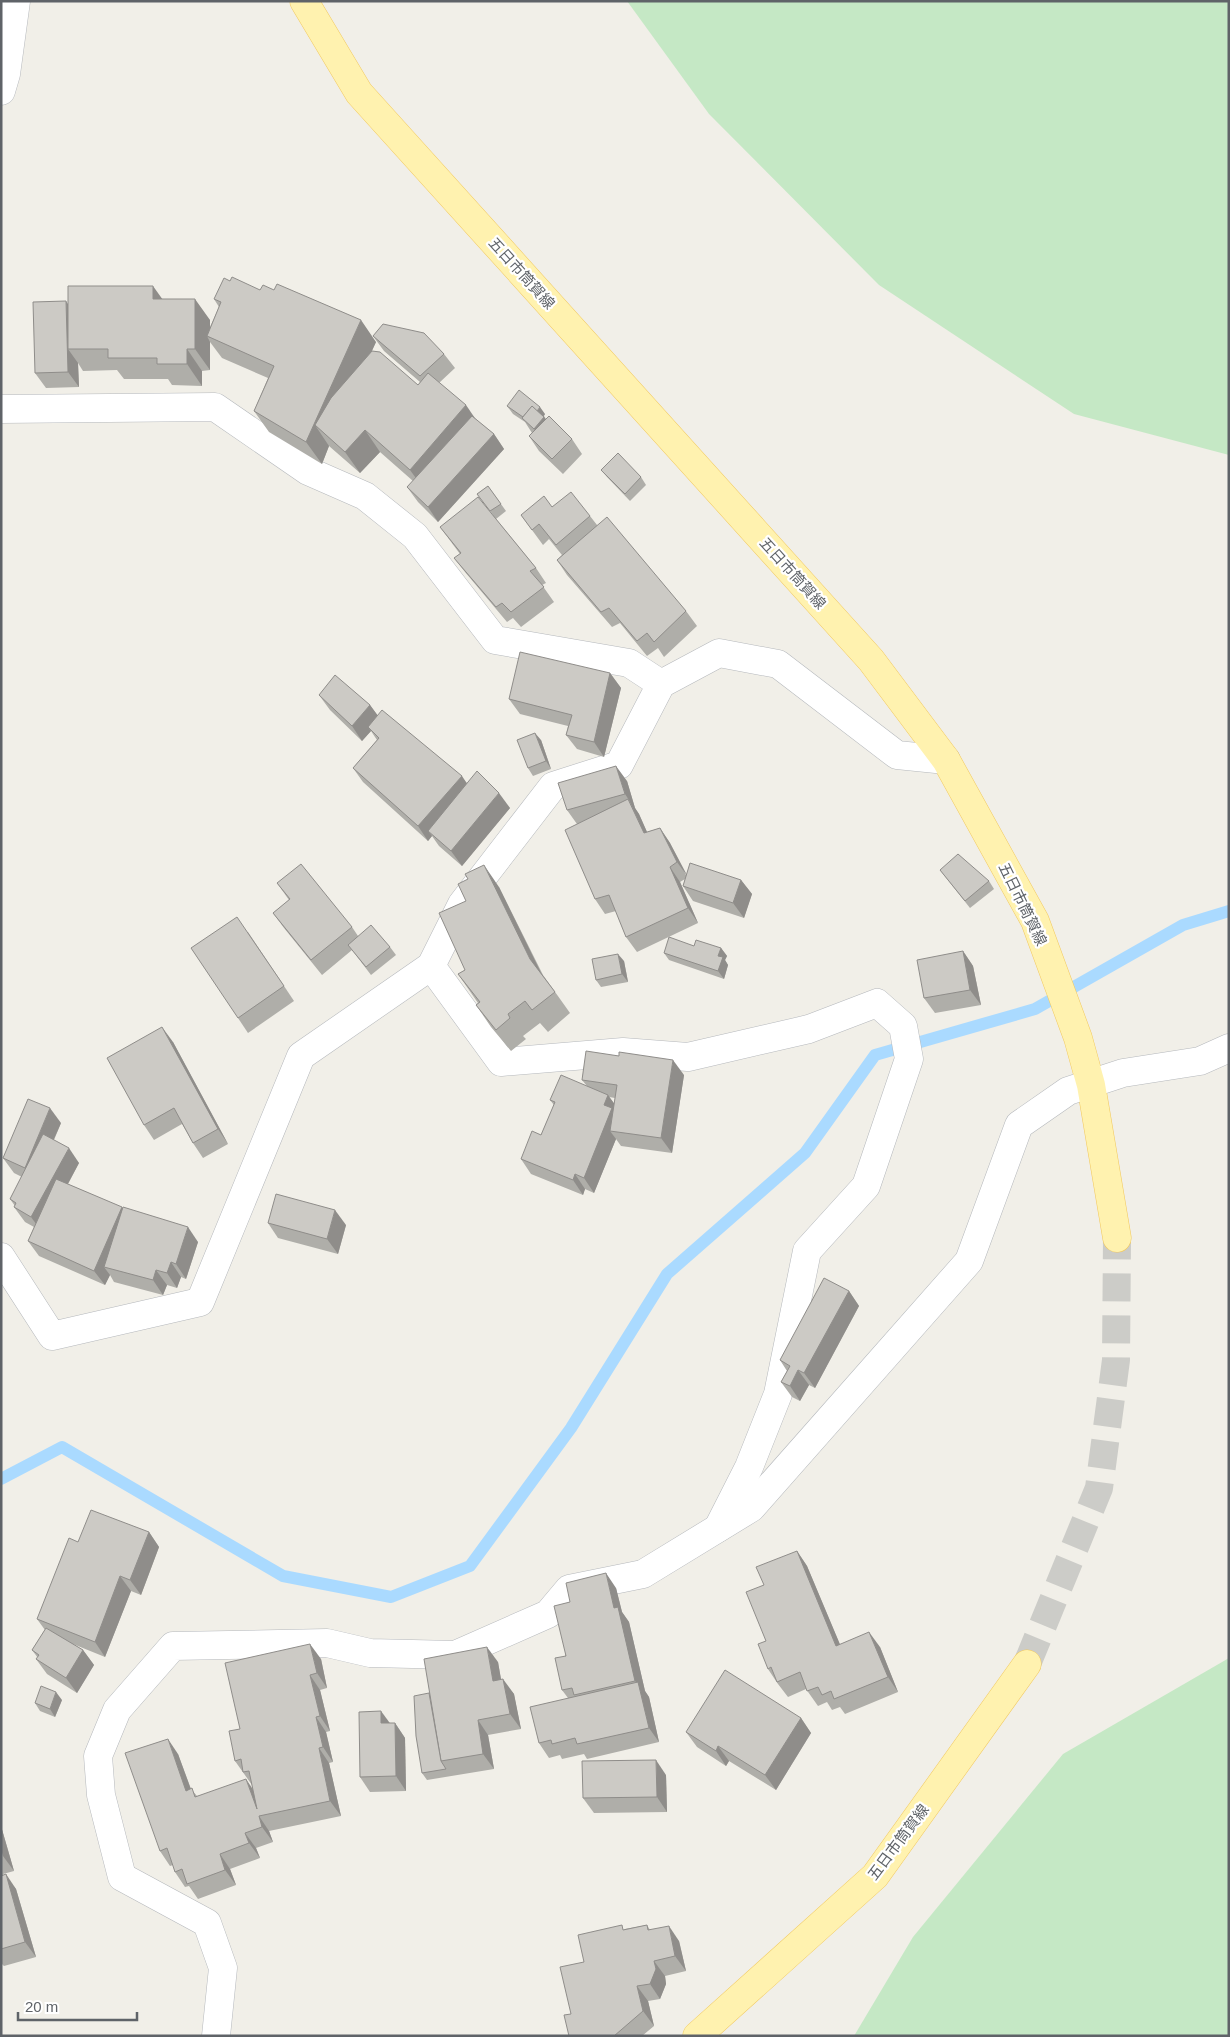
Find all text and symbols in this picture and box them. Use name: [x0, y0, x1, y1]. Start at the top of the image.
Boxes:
street label: 五日市筒賀線: [486, 234, 558, 312]
street label: 五日市筒賀線: [757, 534, 829, 612]
street label: 五日市筒賀線: [996, 860, 1050, 948]
street label: 五日市筒賀線: [864, 1801, 932, 1883]
scale bar: [18, 1990, 136, 2022]
text: 20 m: [25, 1998, 58, 2015]

